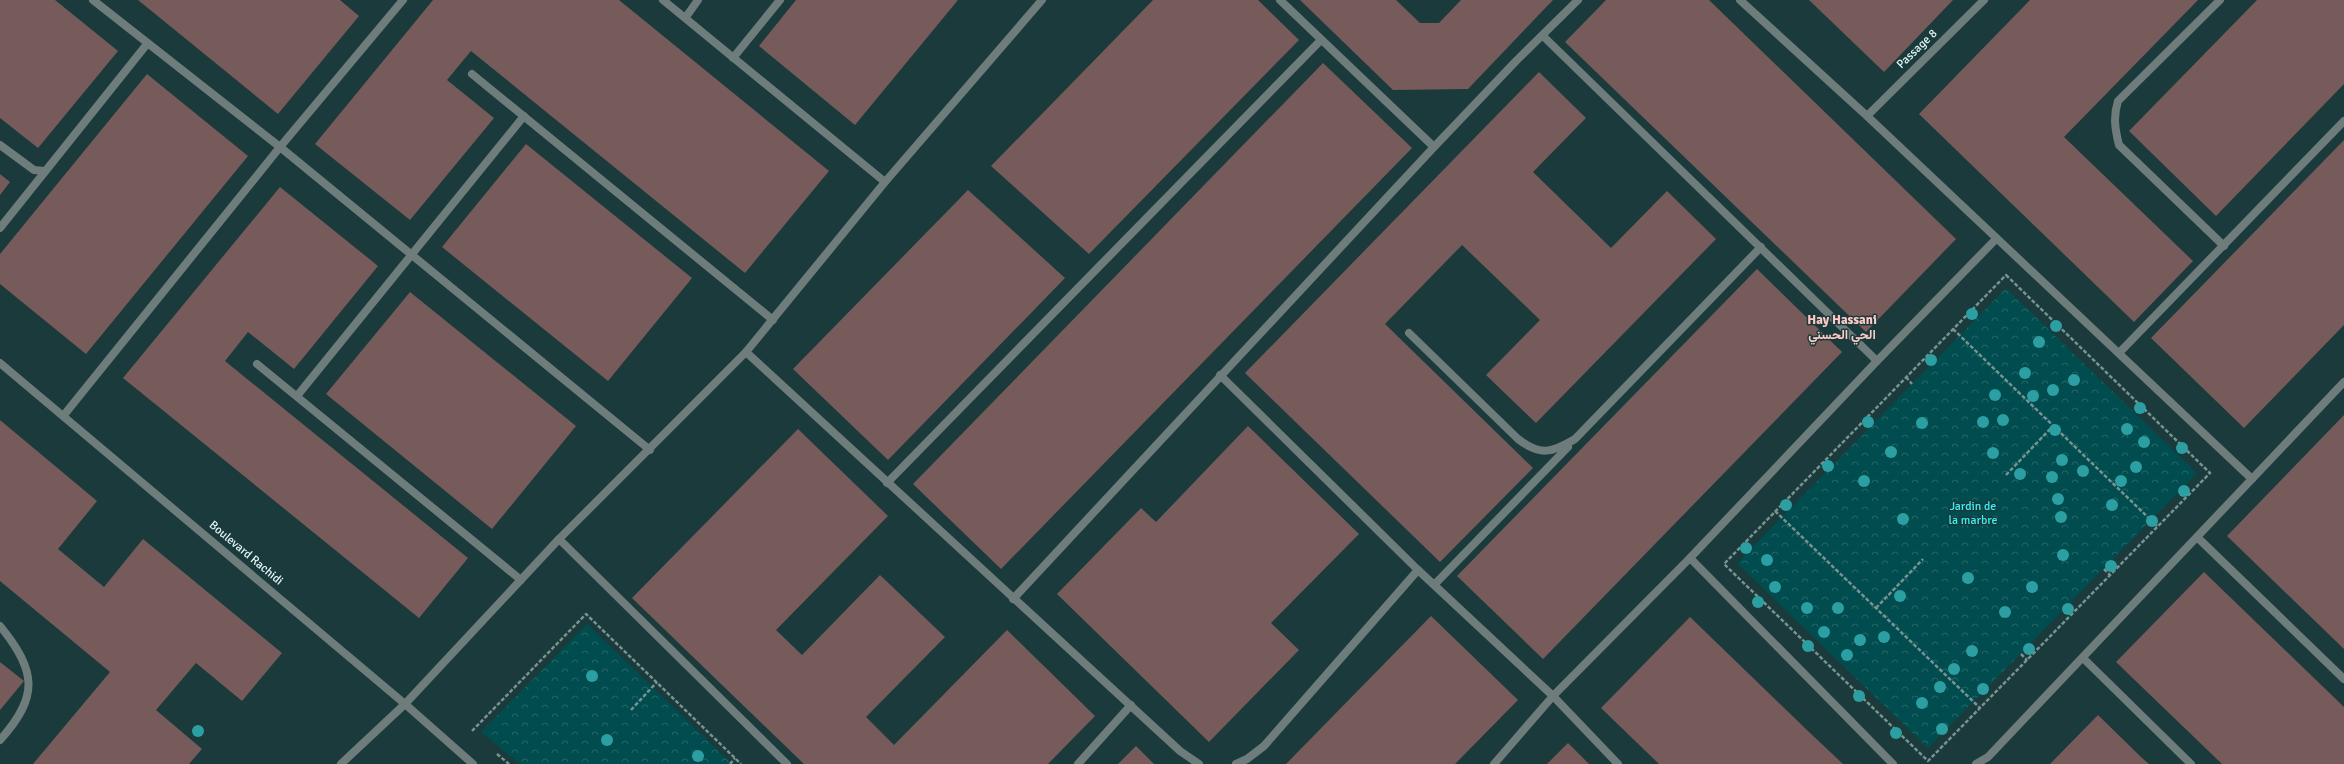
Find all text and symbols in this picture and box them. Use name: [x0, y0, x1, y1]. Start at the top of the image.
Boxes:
street label: Passage 8: [1894, 26, 1940, 72]
district label: Hay Hassani الحي الحسني: [1807, 312, 1877, 345]
park label: Jardin de la marbre: [1949, 499, 1997, 528]
street label: Boulevard Rachidi: [206, 518, 286, 588]

